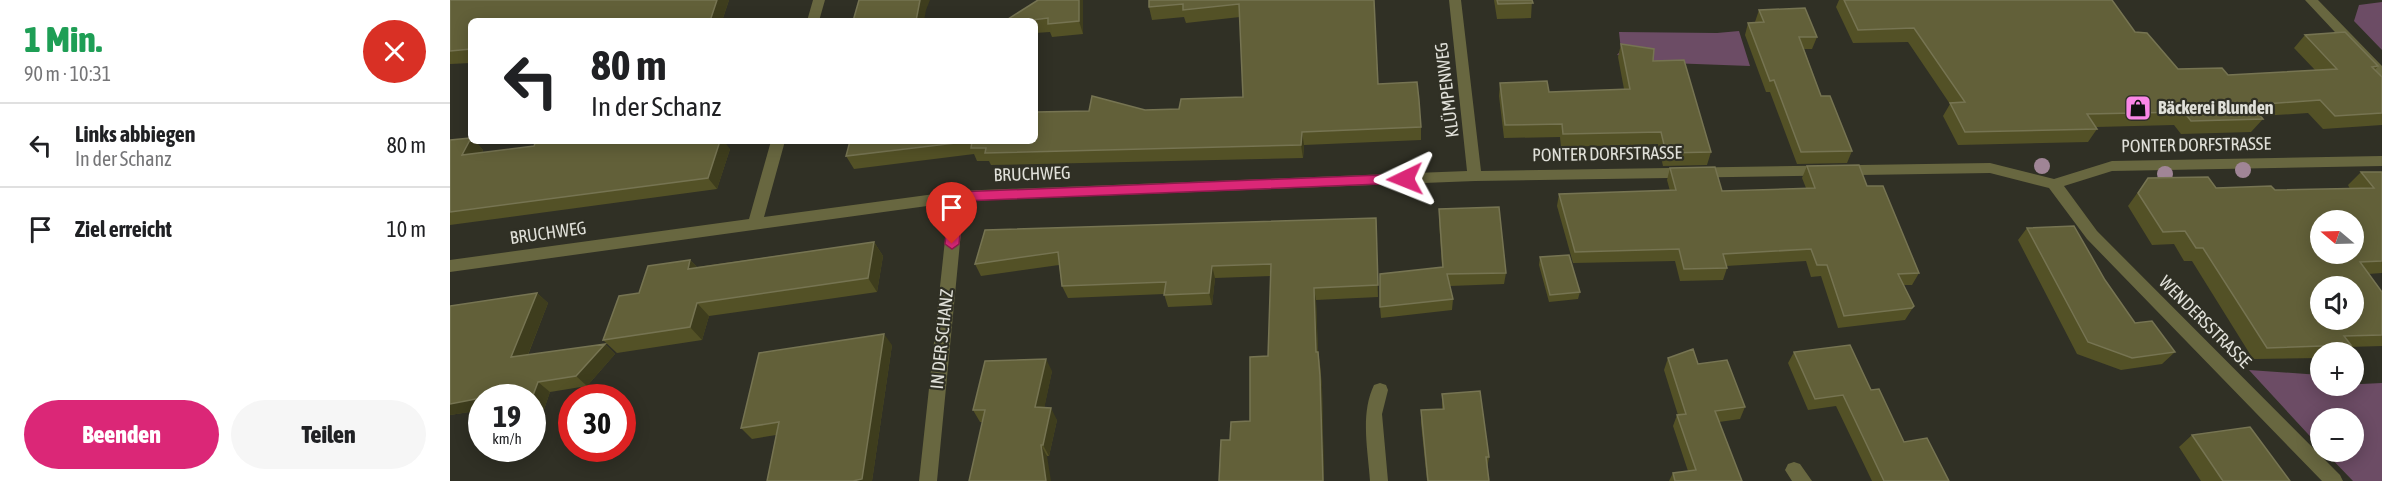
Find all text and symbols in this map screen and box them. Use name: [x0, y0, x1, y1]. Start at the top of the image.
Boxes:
text: 1 Min.: [24, 18, 102, 60]
button: close: [363, 20, 426, 83]
text: 80 m: [591, 41, 666, 89]
street label: KLÜMPENWEG: [1430, 41, 1463, 139]
icon: left: [492, 42, 570, 120]
text: 90 m · 10:31: [24, 62, 111, 85]
text: In der Schanz: [591, 91, 721, 122]
shop icon: Bäckerei Blunden: [2123, 93, 2153, 123]
place label: Bäckerei Blunden: [2158, 97, 2274, 118]
text: Links abbiegen: [75, 121, 196, 147]
icon: left: [24, 129, 57, 162]
text: 80 m: [386, 132, 426, 158]
street label: PONTER DORFSTRASSE: [2121, 133, 2271, 156]
street label: PONTER DORFSTRASSE: [1532, 142, 1682, 165]
text: In der Schanz: [75, 147, 171, 170]
position arrow: [1373, 147, 1437, 211]
street label: BRUCHWEG: [993, 162, 1071, 185]
pin: [926, 182, 977, 244]
icon: arrive: [935, 191, 968, 224]
north arrow: [2310, 210, 2364, 264]
map controls: [2310, 210, 2364, 462]
icon: arrive: [24, 213, 57, 246]
text: Ziel erreicht: [75, 216, 172, 242]
text: 10 m: [386, 216, 426, 242]
street label: BRUCHWEG: [508, 217, 588, 248]
street label: WENDERSSTRASSE: [2155, 271, 2256, 372]
button: sound: [2310, 276, 2364, 330]
street label: IN DER SCHANZ: [926, 288, 957, 390]
button: +: [2310, 342, 2364, 396]
speed limit sign: 30: [558, 384, 636, 462]
text: 19: [493, 399, 521, 433]
button: Beenden: [24, 400, 219, 469]
button: Teilen: [231, 400, 426, 469]
button: −: [2310, 408, 2364, 462]
text: km/h: [492, 430, 522, 447]

